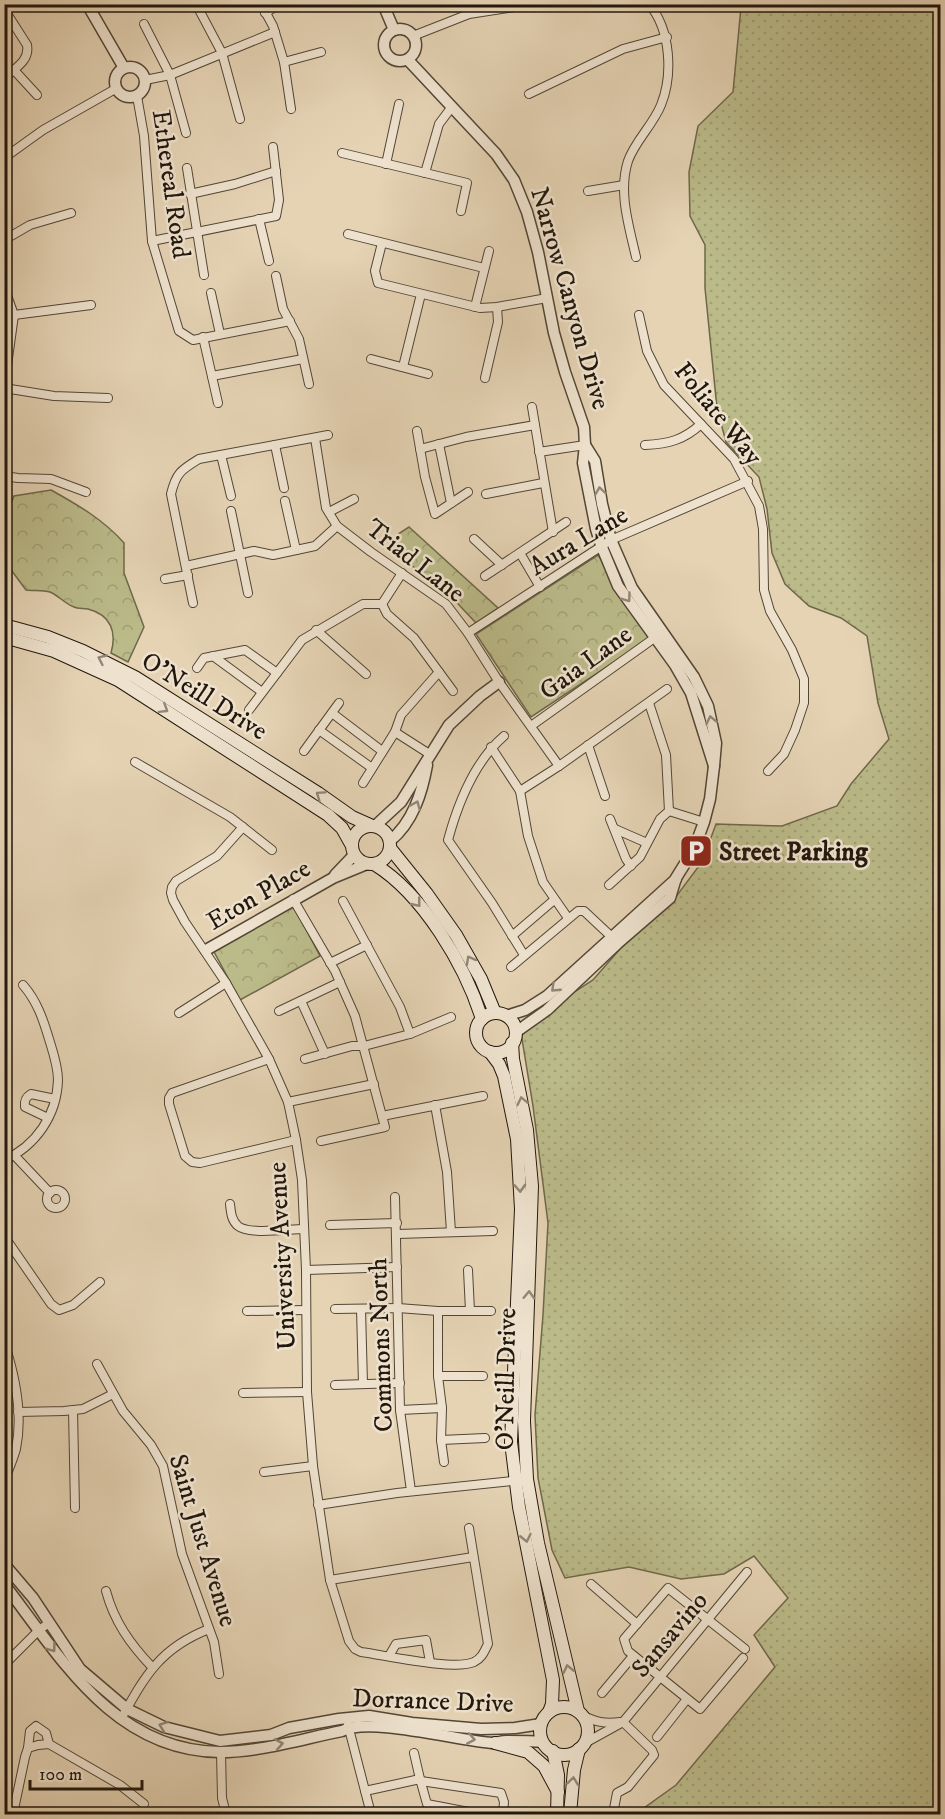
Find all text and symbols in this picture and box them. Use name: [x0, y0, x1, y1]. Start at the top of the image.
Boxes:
street label: Ethereal Road: [144, 108, 197, 261]
street label: Narrow Canyon Drive: [522, 184, 617, 413]
street label: Foliate Way: [666, 356, 770, 473]
one-way arrow: [594, 487, 606, 496]
street label: Aura Lane: [523, 499, 634, 584]
street label: Triad Lane: [359, 512, 471, 610]
one-way arrow: [619, 591, 630, 602]
street label: Gaia Lane: [533, 619, 639, 708]
street label: O'Neill Drive: [135, 645, 273, 748]
one-way arrow: [97, 654, 108, 666]
one-way arrow: [158, 701, 168, 713]
one-way arrow: [705, 715, 718, 725]
one-way arrow: [316, 791, 327, 802]
one-way arrow: [409, 800, 421, 811]
parking icon: Street Parking: [678, 833, 714, 869]
place label: Street Parking: [719, 836, 869, 869]
street label: Eton Place: [201, 852, 317, 938]
one-way arrow: [409, 896, 420, 907]
one-way arrow: [466, 956, 478, 966]
one-way arrow: [551, 981, 562, 992]
one-way arrow: [516, 1096, 529, 1106]
street label: University Avenue: [261, 1161, 304, 1351]
one-way arrow: [513, 1184, 526, 1193]
street label: Commons North: [362, 1257, 401, 1433]
one-way arrow: [523, 1291, 535, 1300]
street label: O'Neill Drive: [489, 1308, 524, 1451]
street label: Saint Just Avenue: [161, 1450, 244, 1631]
one-way arrow: [519, 1533, 532, 1543]
street label: Sansavino: [625, 1585, 716, 1685]
one-way arrow: [45, 1641, 56, 1652]
one-way arrow: [563, 1664, 576, 1674]
street label: Dorrance Drive: [352, 1682, 514, 1721]
one-way arrow: [159, 1721, 170, 1733]
one-way arrow: [466, 1733, 476, 1745]
one-way arrow: [274, 1738, 284, 1751]
scale bar: [30, 1753, 142, 1791]
text: 100 m: [39, 1764, 82, 1786]
one-way arrow: [566, 1777, 578, 1786]

